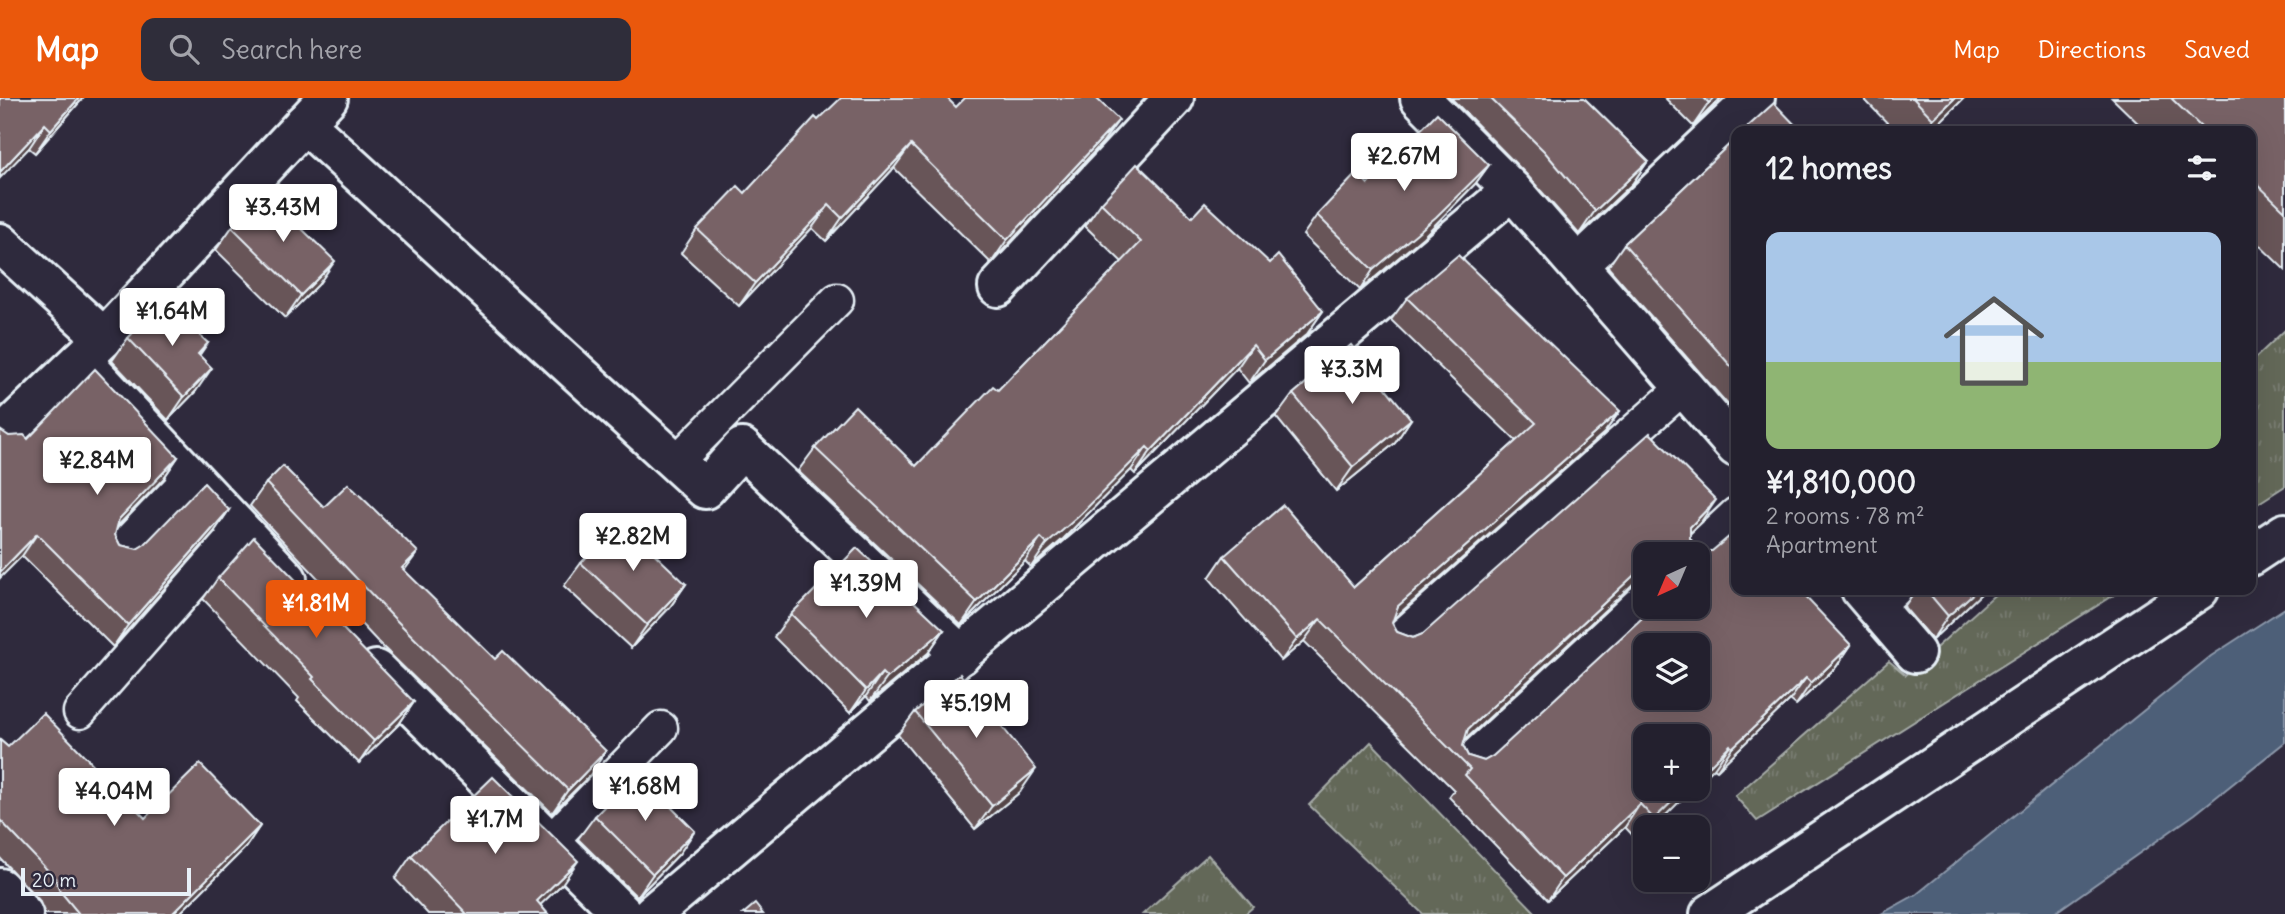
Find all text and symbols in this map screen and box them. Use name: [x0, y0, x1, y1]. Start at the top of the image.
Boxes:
search box: [141, 18, 631, 81]
text: Map: [35, 28, 99, 70]
icon: search: [165, 30, 203, 68]
text: Search here: [221, 33, 362, 66]
text: Map: [1953, 34, 2000, 64]
text: Directions: [2038, 34, 2146, 64]
text: Saved: [2184, 34, 2250, 64]
pin: ¥2.67M: [1347, 134, 1461, 193]
text: ¥2.67M: [1367, 141, 1441, 170]
text: 12 homes: [1766, 149, 1892, 187]
icon: filters: [2183, 149, 2221, 187]
pin: ¥3.43M: [226, 184, 340, 244]
text: ¥3.43M: [245, 192, 321, 221]
icon: home: [1931, 278, 2057, 404]
pin: ¥1.64M: [115, 288, 229, 348]
text: ¥1.64M: [136, 296, 208, 325]
pin: ¥3.3M: [1303, 346, 1401, 406]
text: ¥3.3M: [1320, 354, 1384, 383]
pin: ¥2.84M: [40, 438, 154, 497]
text: ¥2.84M: [59, 445, 135, 474]
text: ¥1,810,000: [1766, 463, 1916, 501]
text: 2 rooms · 78 m²: [1766, 501, 1925, 530]
pin: ¥2.82M: [576, 514, 690, 573]
text: ¥2.82M: [595, 521, 671, 550]
text: Apartment: [1766, 530, 1878, 559]
north arrow: [1633, 542, 1710, 620]
map controls: [1633, 542, 1710, 892]
pin: ¥1.39M: [809, 560, 923, 620]
text: ¥1.39M: [830, 568, 902, 597]
pin: ¥1.81M: [259, 580, 373, 640]
text: ¥1.81M: [282, 588, 350, 617]
button: layers: [1633, 633, 1710, 710]
pin: ¥5.19M: [919, 680, 1033, 740]
text: ¥5.19M: [940, 688, 1012, 717]
button: +: [1633, 724, 1710, 801]
pin: ¥1.68M: [588, 764, 702, 823]
pin: ¥4.04M: [57, 768, 171, 828]
text: ¥1.68M: [609, 771, 681, 800]
text: ¥4.04M: [75, 776, 153, 805]
pin: ¥1.7M: [446, 796, 544, 856]
text: ¥1.7M: [466, 804, 524, 833]
button: −: [1633, 815, 1710, 892]
scale bar: [21, 865, 191, 897]
text: 20 m: [32, 868, 76, 892]

